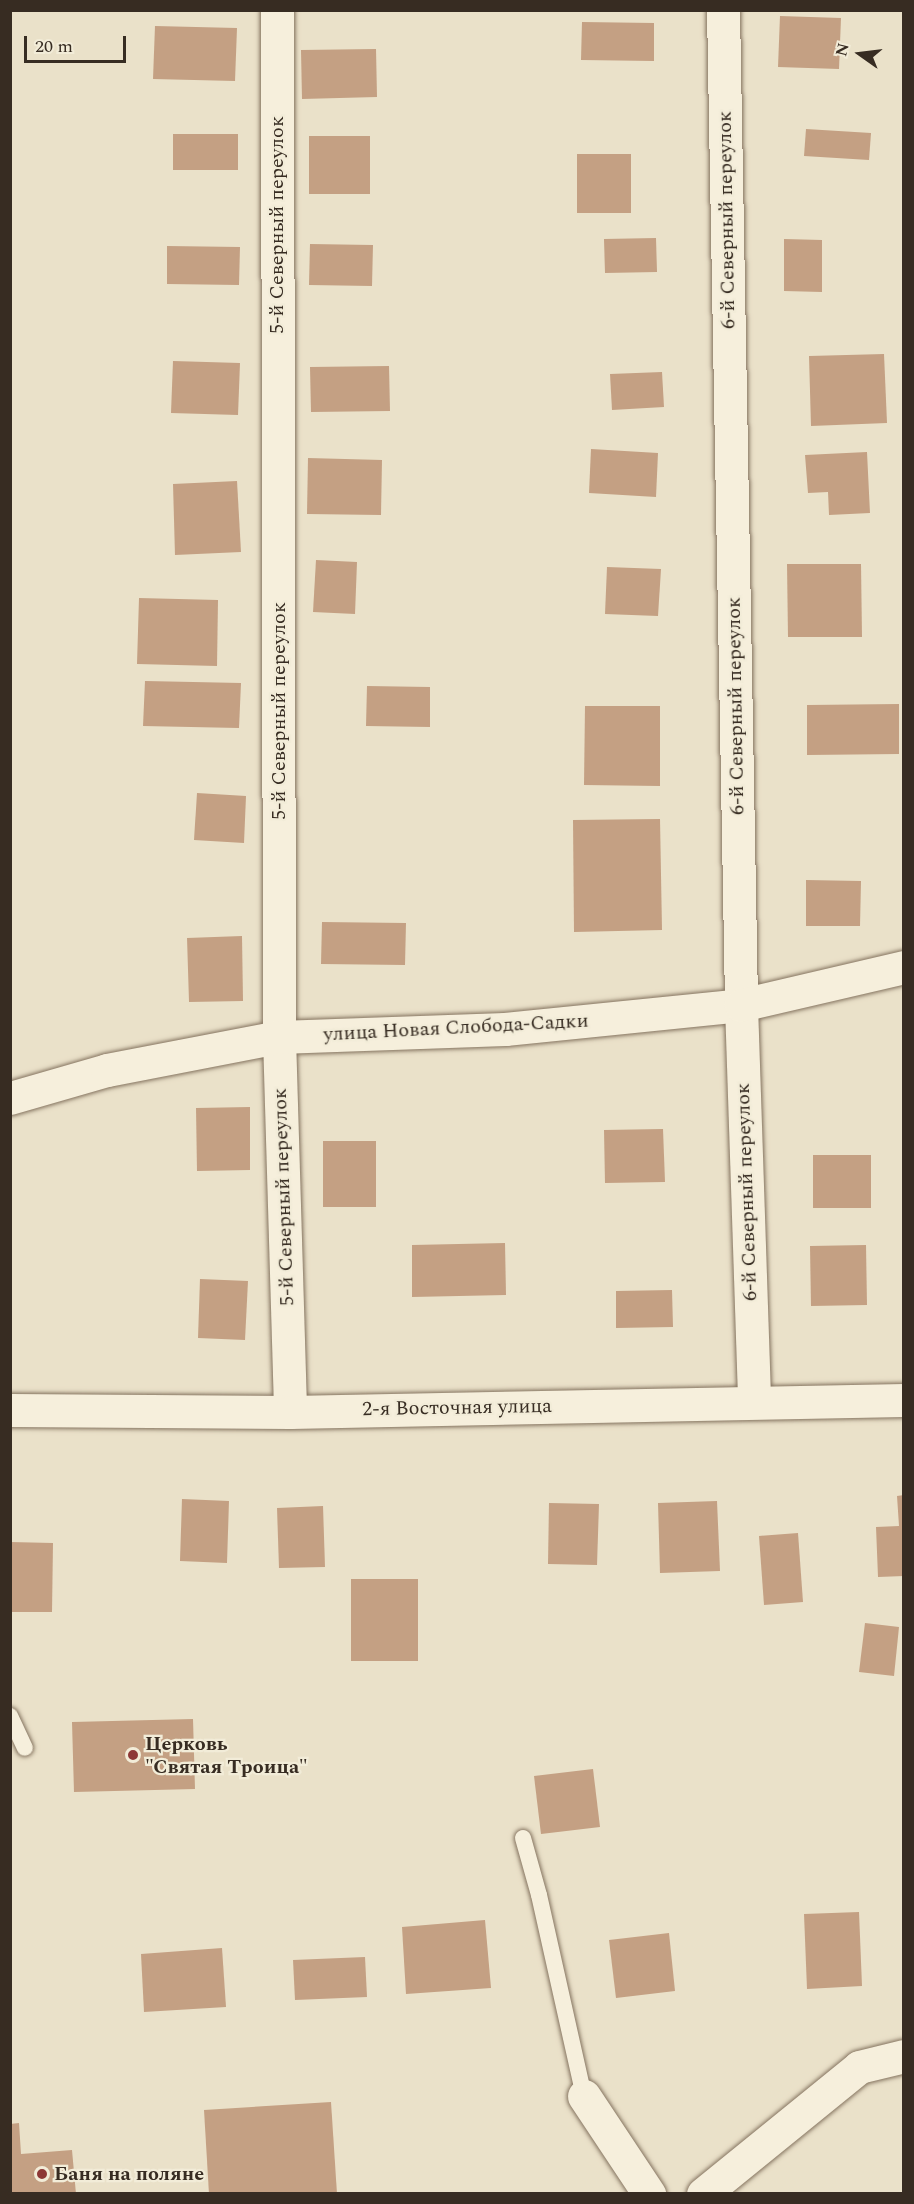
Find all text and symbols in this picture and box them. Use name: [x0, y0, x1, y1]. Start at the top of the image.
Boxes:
scale bar: [27, 24, 129, 62]
north arrow: [830, 24, 890, 84]
text: 20 m: [35, 33, 73, 60]
text: N: [829, 40, 856, 59]
street label: 6-й Северный переулок: [713, 111, 741, 329]
street label: 5-й Северный переулок: [265, 116, 289, 334]
street label: 6-й Северный переулок: [722, 597, 750, 815]
street label: 5-й Северный переулок: [267, 602, 291, 820]
street label: улица Новая Слобода-Садки: [323, 1009, 589, 1047]
street label: 6-й Северный переулок: [731, 1083, 763, 1301]
street label: 5-й Северный переулок: [268, 1088, 300, 1306]
street label: 2-я Восточная улица: [362, 1394, 552, 1422]
place label: Церковь "Святая Троица": [145, 1732, 308, 1779]
marker: Церковь "Святая Троица": [126, 1748, 140, 1762]
place label: Баня на поляне: [54, 2162, 204, 2186]
marker: Баня на поляне: [35, 2167, 49, 2181]

